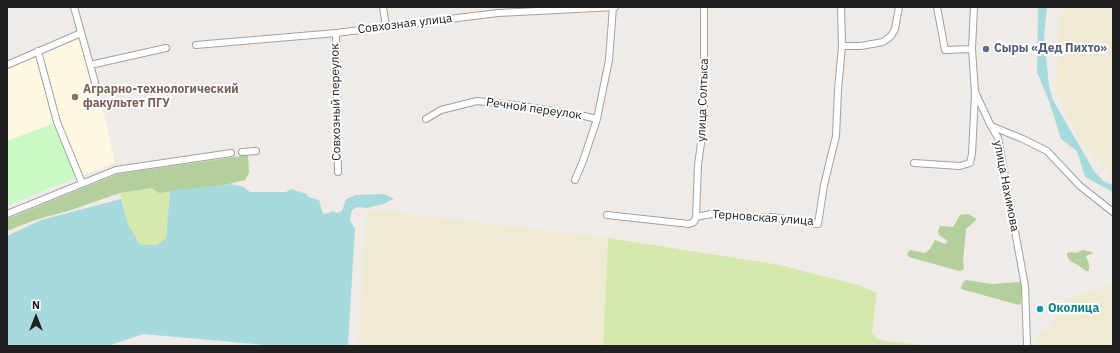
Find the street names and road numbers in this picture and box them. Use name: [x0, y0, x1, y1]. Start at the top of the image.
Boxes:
street label: Совхозная улица: [357, 11, 453, 37]
street label: Совхозный переулок: [328, 43, 344, 161]
street label: улица Солтыса: [694, 58, 712, 142]
street label: Речной переулок: [485, 95, 583, 123]
street label: улица Нахимова: [990, 139, 1022, 233]
street label: Терновская улица: [712, 207, 814, 229]

